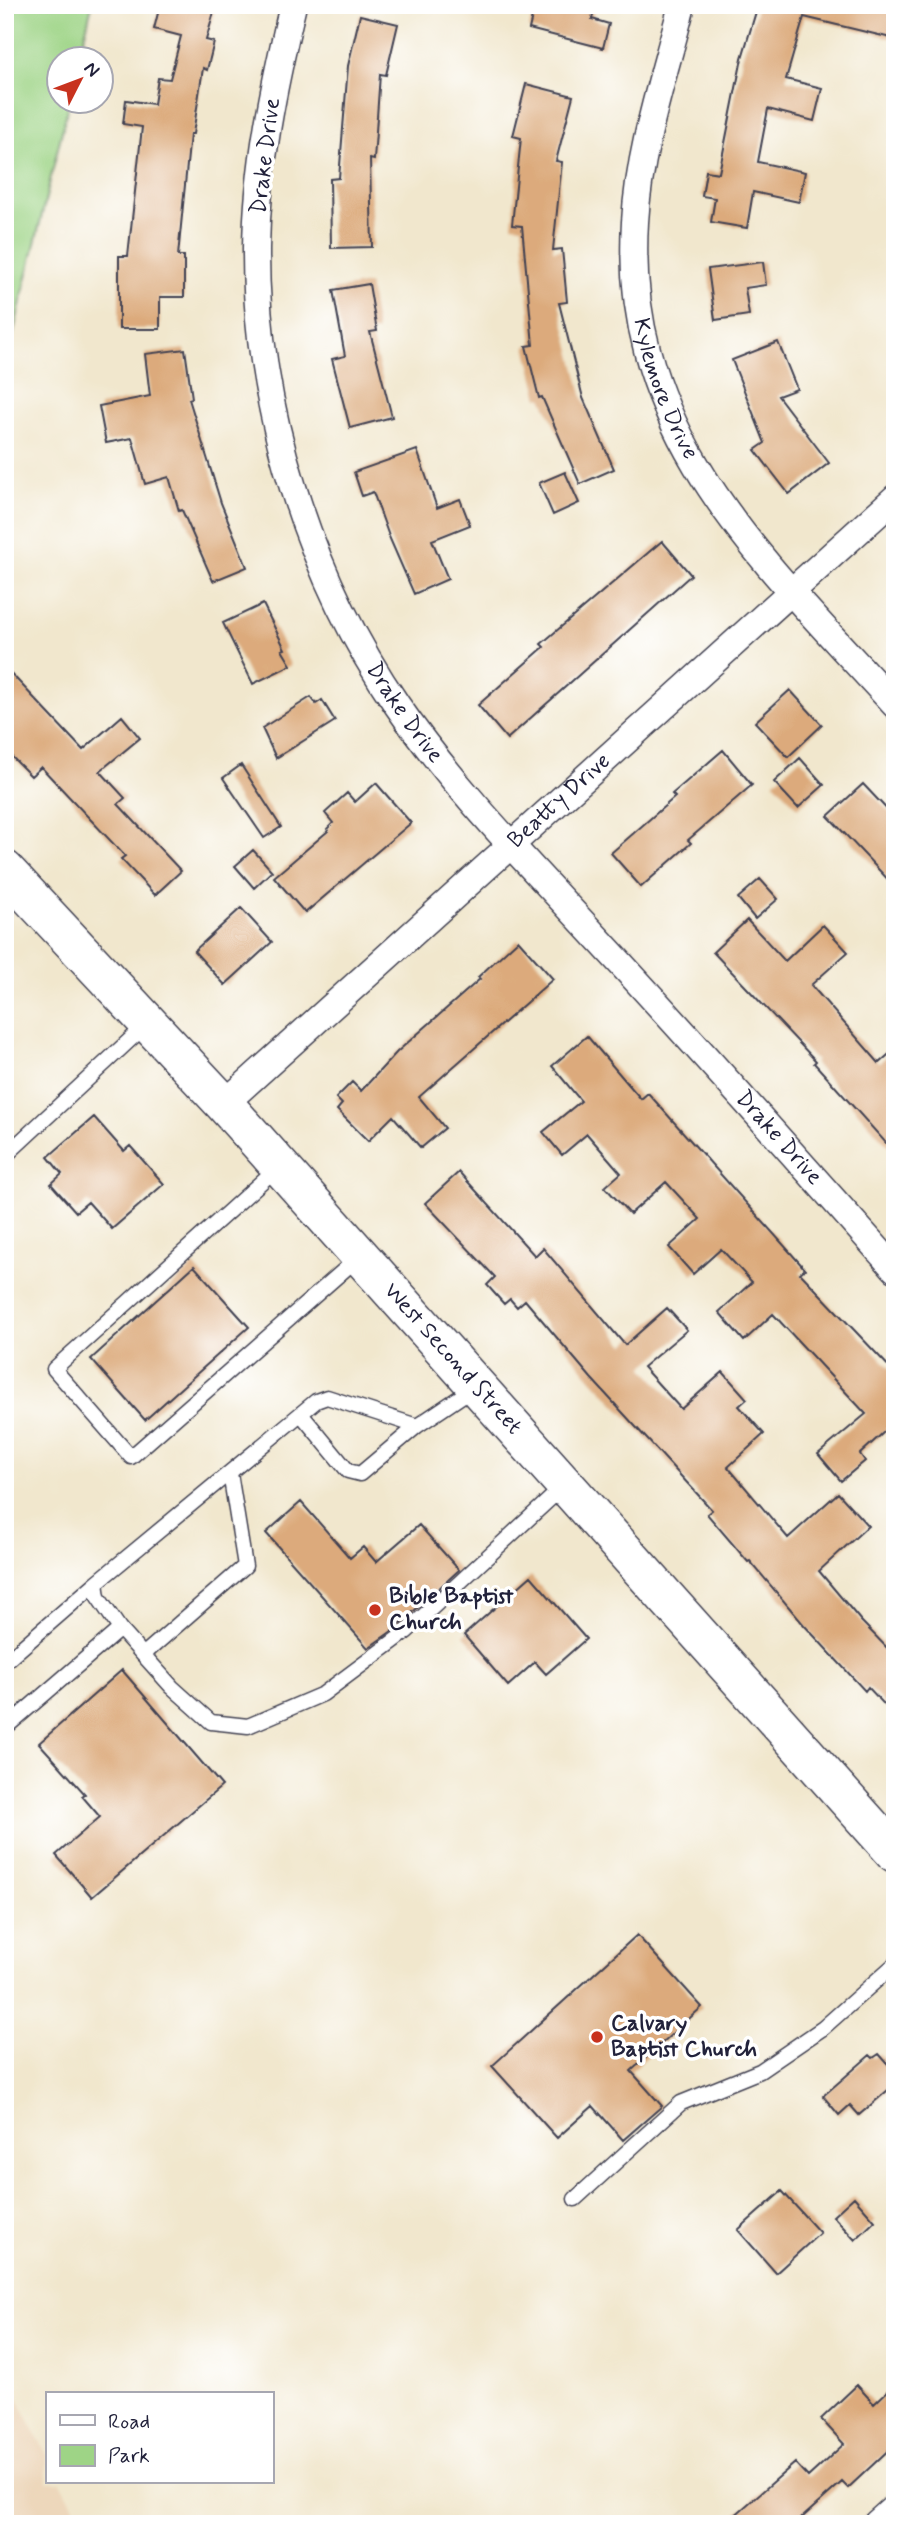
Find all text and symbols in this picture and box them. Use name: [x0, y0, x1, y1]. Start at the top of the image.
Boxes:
north arrow: [46, 46, 116, 116]
text: N: [78, 57, 105, 83]
street label: Drake Drive: [244, 96, 288, 216]
street label: Kylemore Drive: [625, 316, 705, 465]
street label: Drake Drive: [358, 657, 450, 770]
street label: Beatty Drive: [502, 747, 617, 855]
street label: Drake Drive: [728, 1084, 829, 1192]
street label: West Second Street: [377, 1277, 529, 1441]
place label: Bible Baptist Church: [389, 1582, 514, 1638]
marker: Bible Baptist Church: [367, 1602, 383, 1618]
place label: Calvary Baptist Church: [611, 2009, 757, 2065]
marker: Calvary Baptist Church: [589, 2029, 605, 2045]
legend: [46, 2392, 273, 2484]
text: Road: [108, 2408, 150, 2436]
text: Park: [108, 2442, 150, 2470]

